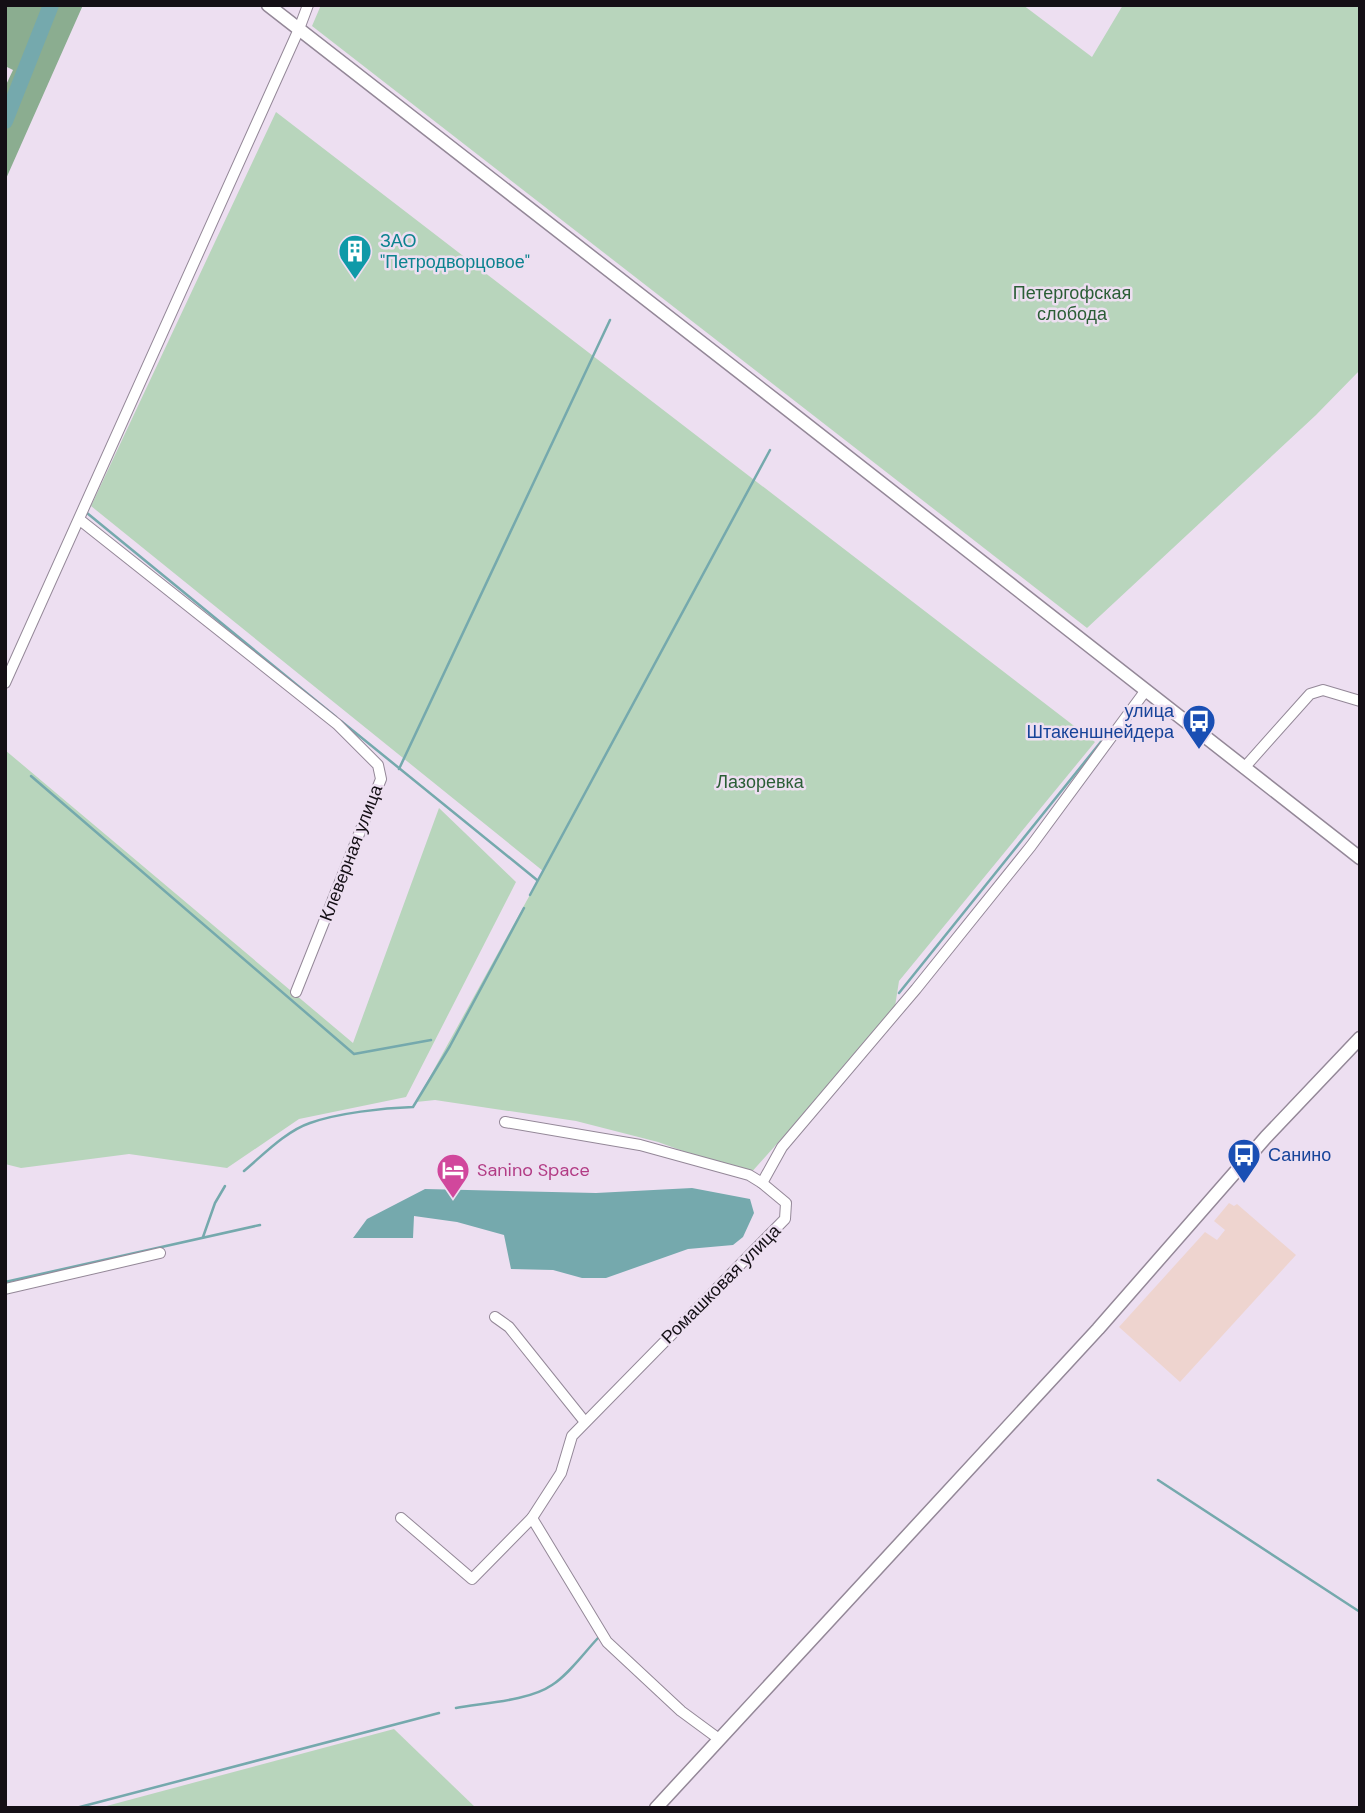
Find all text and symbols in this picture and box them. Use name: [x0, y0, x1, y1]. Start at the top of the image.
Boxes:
place label: ЗАО "Петродворцовое": [380, 229, 530, 274]
building icon: ЗАО "Петродворцовое": [336, 232, 374, 281]
park label: Петергофская слобода: [1013, 281, 1131, 326]
place label: улица Штакеншнейдера: [1026, 699, 1175, 744]
bus stop icon: улица Штакеншнейдера: [1180, 702, 1218, 751]
park label: Лазоревка: [716, 770, 805, 794]
street label: Клеверная улица: [314, 780, 388, 925]
bus stop icon: Санино: [1225, 1136, 1263, 1185]
place label: Санино: [1268, 1143, 1331, 1167]
hotel icon: Sanino Space: [434, 1151, 472, 1200]
place label: Sanino Space: [477, 1158, 590, 1182]
street label: Ромашковая улица: [656, 1218, 787, 1349]

